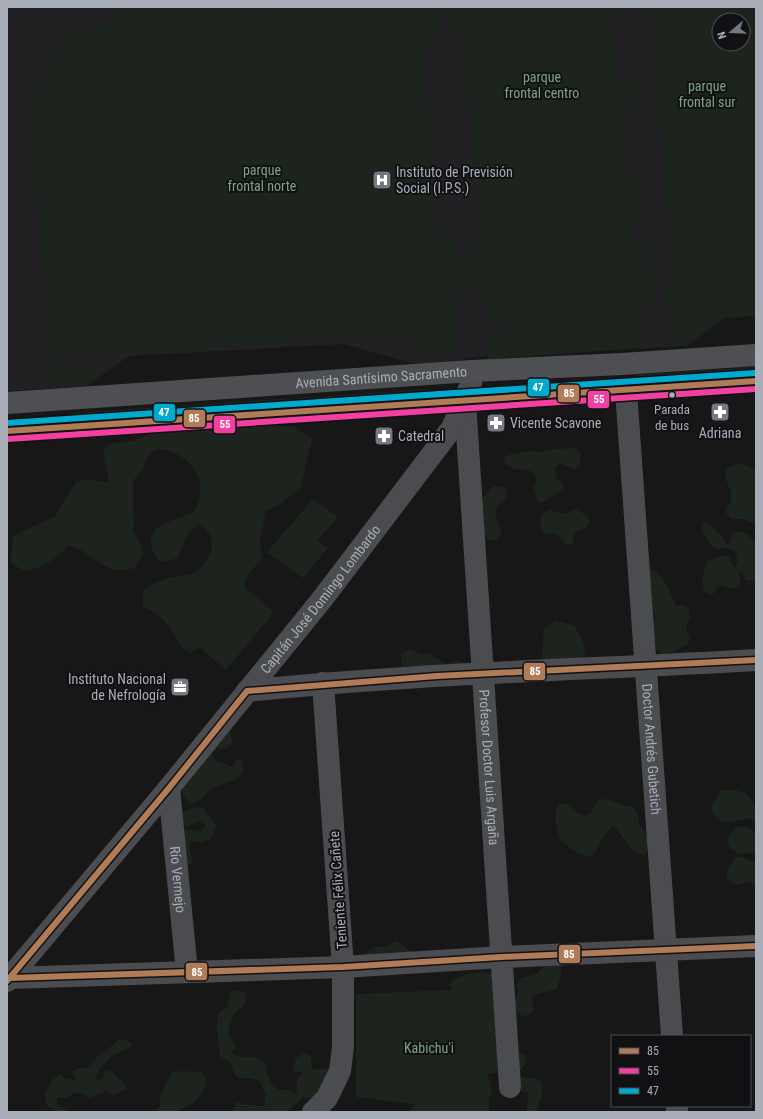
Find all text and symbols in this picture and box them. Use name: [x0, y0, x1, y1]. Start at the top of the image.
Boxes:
north arrow: [711, 12, 751, 52]
text: N: [715, 30, 729, 40]
park label: parque frontal centro: [505, 69, 579, 101]
park label: parque frontal sur: [678, 78, 736, 110]
park label: parque frontal norte: [228, 162, 297, 194]
place label: Instituto de Previsión Social (I.P.S.): [396, 164, 513, 197]
hospital icon: Instituto de Previsión Social (I.P.S.): [371, 169, 393, 191]
street label: Avenida Santísimo Sacramento: [295, 363, 467, 391]
line badge: 47: [527, 378, 550, 397]
text: 47: [532, 381, 544, 394]
line badge: 85: [557, 384, 580, 403]
text: 85: [563, 387, 575, 400]
line badge: 55: [587, 390, 610, 409]
marker: Parada de bus: [667, 390, 677, 400]
text: 55: [593, 393, 605, 406]
pharmacy icon: Adriana: [709, 401, 731, 423]
place label: Parada de bus: [654, 402, 690, 433]
line badge: 47: [153, 403, 176, 422]
text: 47: [158, 406, 170, 419]
line badge: 85: [183, 409, 206, 428]
text: 85: [188, 412, 200, 425]
pharmacy icon: Vicente Scavone: [485, 412, 507, 434]
line badge: 55: [213, 415, 236, 434]
place label: Vicente Scavone: [510, 415, 602, 431]
text: 55: [219, 418, 231, 431]
pharmacy icon: Catedral: [373, 425, 395, 447]
place label: Adriana: [699, 425, 741, 441]
place label: Catedral: [398, 428, 444, 444]
street label: Capitán José Domingo Lombardo: [257, 522, 384, 677]
line badge: 85: [523, 662, 546, 681]
text: 85: [529, 665, 541, 678]
place label: Instituto Nacional de Nefrología: [68, 671, 166, 703]
office icon: Instituto Nacional de Nefrología: [169, 676, 191, 698]
street label: Doctor Andrés Gubetich: [639, 683, 664, 815]
street label: Profesor Doctor Luis Argaña: [476, 689, 502, 846]
street label: Teniente Félix Cañete: [326, 830, 350, 949]
street label: Río Vermejo: [167, 846, 189, 914]
line badge: 85: [558, 944, 581, 964]
text: 85: [563, 948, 575, 961]
line badge: 85: [185, 962, 208, 981]
text: 85: [191, 966, 203, 979]
legend: [611, 1035, 751, 1107]
park label: Kabichu'i: [404, 1040, 454, 1056]
text: 85: [647, 1044, 659, 1058]
text: 55: [647, 1064, 659, 1078]
text: 47: [647, 1084, 659, 1098]

